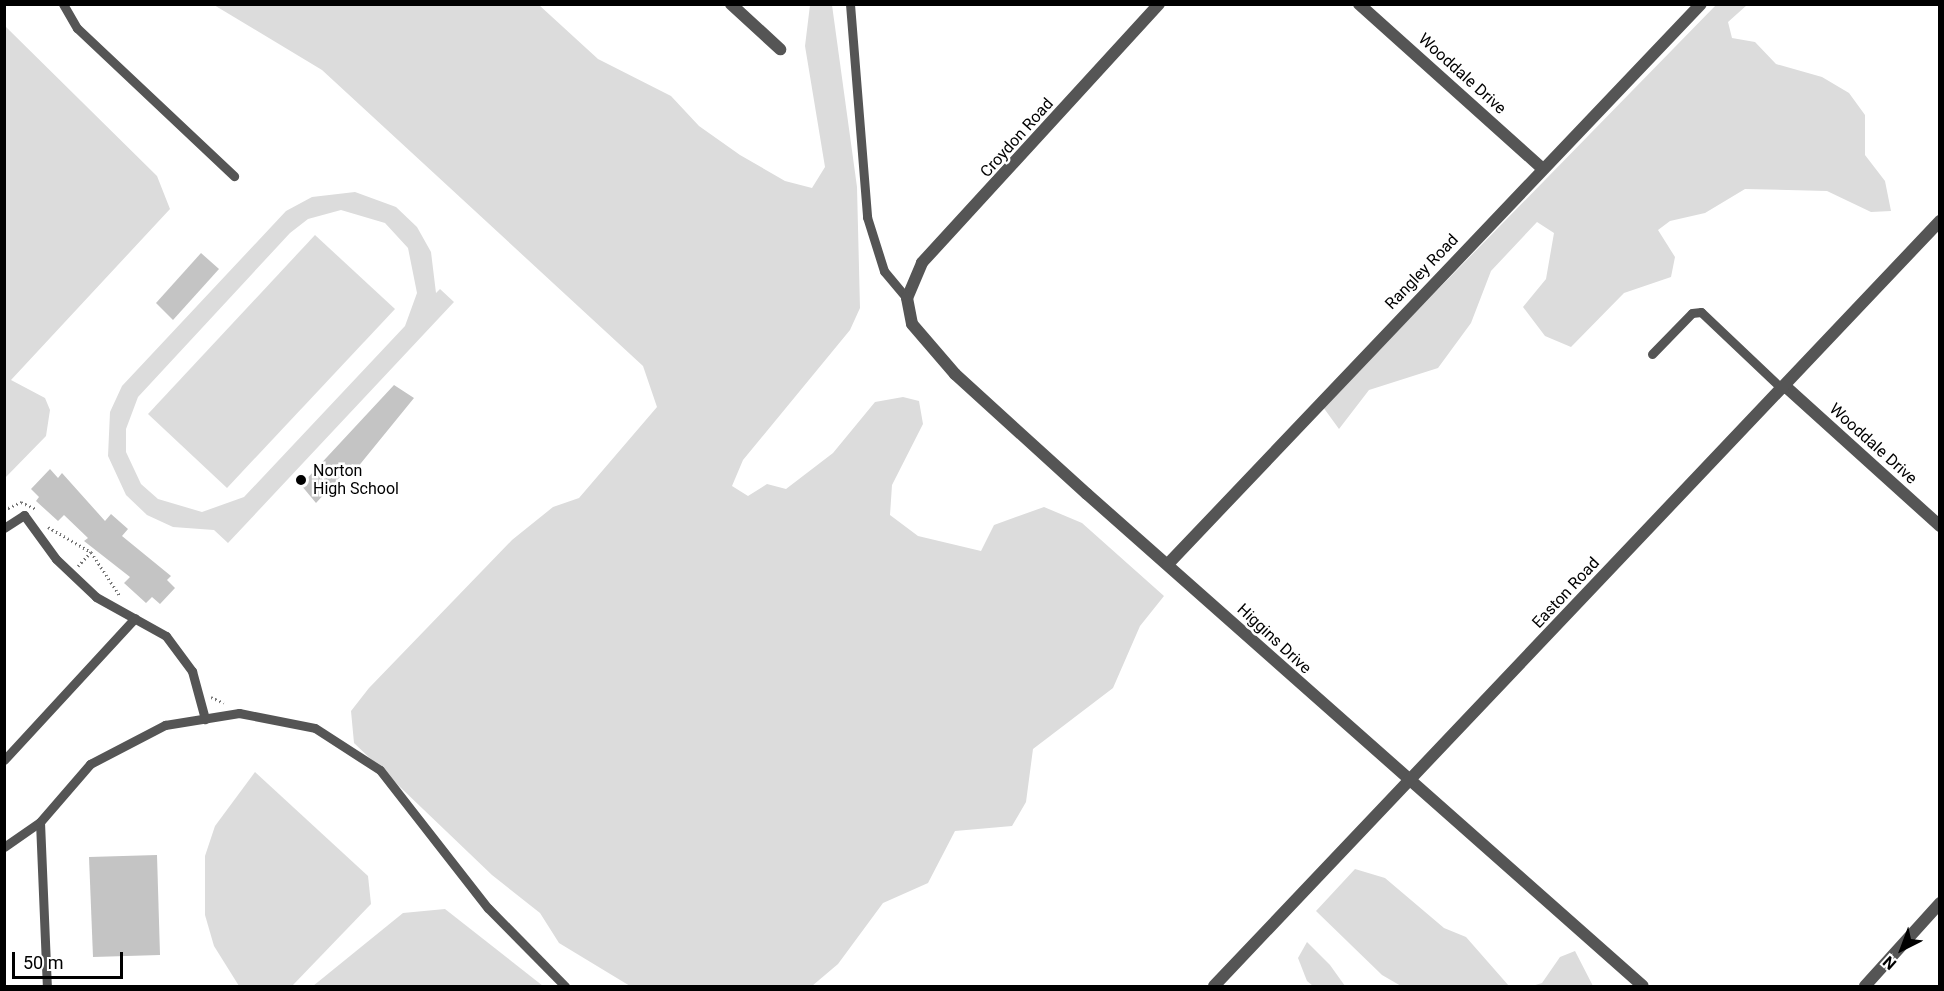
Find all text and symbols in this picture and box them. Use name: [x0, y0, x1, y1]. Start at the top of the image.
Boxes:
street label: Wooddale Drive: [1414, 30, 1510, 118]
street label: Croydon Road: [976, 94, 1058, 182]
street label: Rangley Road: [1381, 230, 1463, 314]
street label: Wooddale Drive: [1825, 400, 1921, 488]
place label: Norton High School: [313, 461, 399, 499]
marker: Norton High School: [294, 473, 308, 487]
street label: Easton Road: [1528, 554, 1604, 632]
street label: Higgins Drive: [1233, 600, 1315, 678]
north arrow: [1872, 919, 1932, 979]
scale bar: [15, 940, 126, 978]
text: 50 m: [23, 952, 63, 973]
text: N: [1879, 952, 1900, 974]

